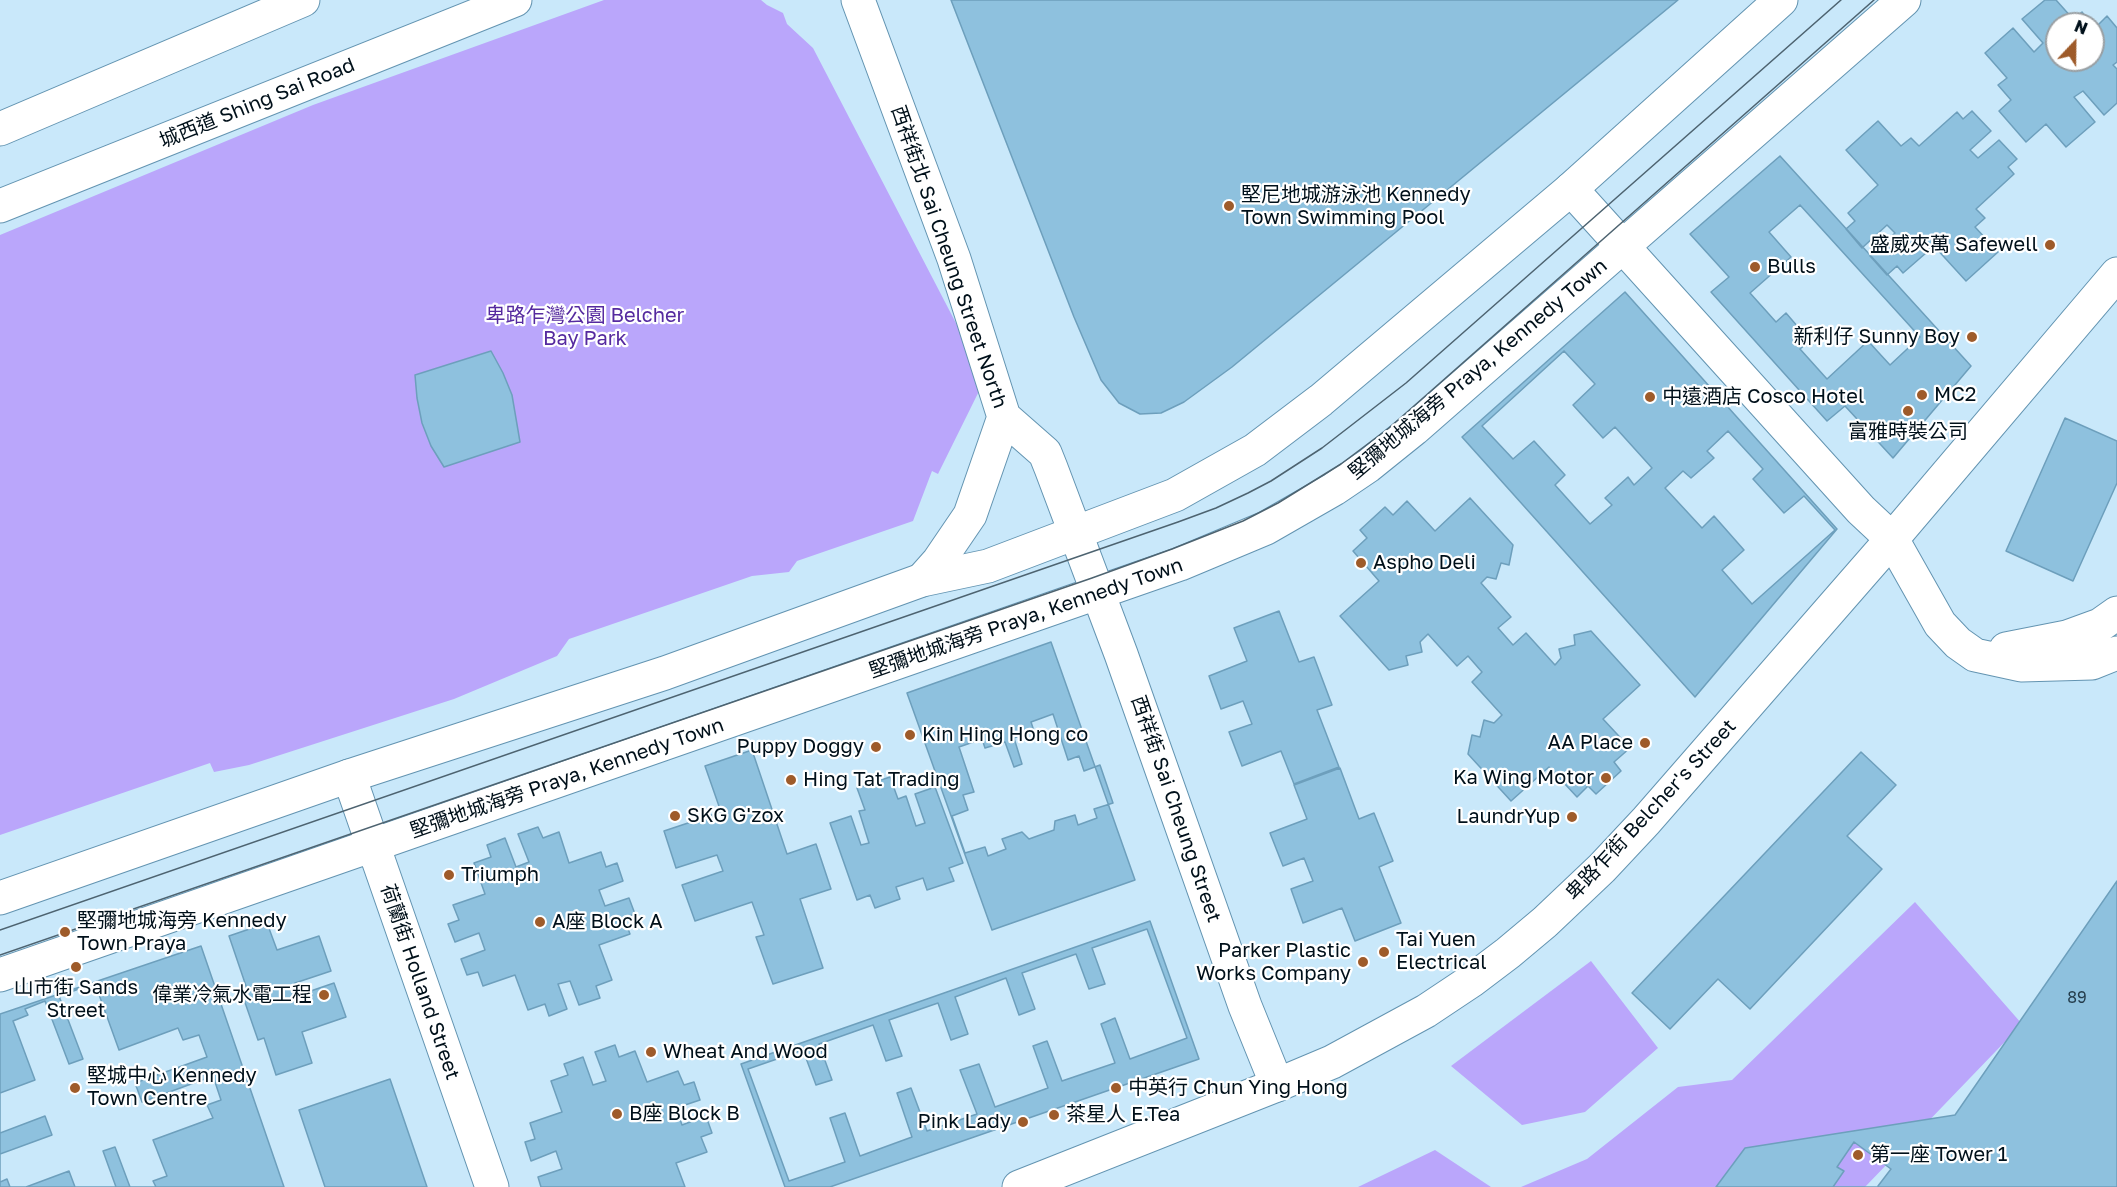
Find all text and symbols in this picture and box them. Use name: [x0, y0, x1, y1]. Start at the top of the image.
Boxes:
north arrow: [2045, 12, 2105, 72]
text: N: [2072, 16, 2090, 39]
street label: 城西道 Shing Sai Road: [156, 53, 358, 153]
street label: 西祥街北 Sai Cheung Street North: [886, 102, 1012, 412]
place label: 堅尼地城游泳池 Kennedy Town Swimming Pool: [1241, 183, 1471, 230]
marker: 堅尼地城游泳池 Kennedy Town Swimming Pool: [1222, 199, 1236, 213]
place label: 盛威夾萬 Safewell: [1870, 233, 2038, 257]
marker: 盛威夾萬 Safewell: [2043, 238, 2057, 252]
street label: 堅彌地城海旁 Praya, Kennedy Town: [1344, 254, 1612, 484]
place label: Bulls: [1767, 255, 1816, 279]
marker: Bulls: [1748, 260, 1762, 274]
park label: 卑路乍灣公園 Belcher Bay Park: [486, 304, 684, 351]
place label: 新利仔 Sunny Boy: [1794, 325, 1960, 349]
marker: 新利仔 Sunny Boy: [1965, 330, 1979, 344]
place label: MC2: [1934, 383, 1976, 407]
place label: 中遠酒店 Cosco Hotel: [1662, 385, 1864, 409]
marker: MC2: [1915, 388, 1929, 402]
marker: 中遠酒店 Cosco Hotel: [1643, 390, 1657, 404]
marker: 富雅時裝公司: [1901, 404, 1915, 418]
place label: 富雅時裝公司: [1848, 420, 1968, 444]
place label: Aspho Deli: [1373, 551, 1476, 575]
street label: 堅彌地城海旁 Praya, Kennedy Town: [866, 553, 1186, 683]
marker: Aspho Deli: [1354, 556, 1368, 570]
street label: 西祥街 Sai Cheung Street: [1126, 693, 1226, 925]
street label: 堅彌地城海旁 Praya, Kennedy Town: [407, 713, 727, 843]
street label: 卑路乍街 Belcher's Street: [1561, 714, 1741, 906]
place label: Kin Hing Hong co: [922, 723, 1088, 747]
marker: Kin Hing Hong co: [903, 728, 917, 742]
place label: AA Place: [1548, 731, 1633, 755]
place label: Puppy Doggy: [737, 735, 864, 759]
marker: AA Place: [1638, 736, 1652, 750]
marker: Puppy Doggy: [869, 740, 883, 754]
place label: Ka Wing Motor: [1453, 766, 1594, 790]
place label: Hing Tat Trading: [803, 768, 960, 792]
marker: Ka Wing Motor: [1599, 771, 1613, 785]
marker: Hing Tat Trading: [784, 773, 798, 787]
place label: SKG G'zox: [687, 804, 784, 828]
place label: LaundrYup: [1457, 805, 1560, 829]
marker: SKG G'zox: [668, 809, 682, 823]
marker: LaundrYup: [1565, 810, 1579, 824]
place label: Triumph: [461, 863, 539, 887]
marker: Triumph: [442, 868, 456, 882]
street label: 荷蘭街 Holland Street: [375, 881, 465, 1083]
place label: 堅彌地城海旁 Kennedy Town Praya: [77, 909, 287, 956]
place label: A座 Block A: [552, 910, 663, 934]
marker: A座 Block A: [533, 915, 547, 929]
marker: 堅彌地城海旁 Kennedy Town Praya: [58, 925, 72, 939]
place label: Tai Yuen Electrical: [1396, 928, 1487, 975]
place label: Parker Plastic Works Company: [1196, 939, 1351, 986]
marker: Tai Yuen Electrical: [1377, 945, 1391, 959]
marker: Parker Plastic Works Company: [1356, 955, 1370, 969]
marker: 山市街 Sands Street: [69, 960, 83, 974]
place label: 山市街 Sands Street: [14, 976, 138, 1023]
place label: 偉業冷氣水電工程: [152, 983, 312, 1007]
marker: 偉業冷氣水電工程: [317, 988, 331, 1002]
house number: 89: [2067, 988, 2087, 1008]
place label: Wheat And Wood: [663, 1040, 828, 1064]
marker: Wheat And Wood: [644, 1045, 658, 1059]
place label: 堅城中心 Kennedy Town Centre: [87, 1064, 257, 1111]
place label: 中英行 Chun Ying Hong: [1128, 1076, 1348, 1100]
marker: 堅城中心 Kennedy Town Centre: [68, 1081, 82, 1095]
marker: 中英行 Chun Ying Hong: [1109, 1081, 1123, 1095]
place label: B座 Block B: [629, 1102, 740, 1126]
place label: 茶星人 E.Tea: [1066, 1103, 1180, 1127]
marker: B座 Block B: [610, 1107, 624, 1121]
marker: 茶星人 E.Tea: [1047, 1108, 1061, 1122]
place label: Pink Lady: [918, 1110, 1011, 1134]
marker: Pink Lady: [1016, 1115, 1030, 1129]
place label: 第一座 Tower 1: [1870, 1143, 2007, 1167]
marker: 第一座 Tower 1: [1851, 1148, 1865, 1162]

